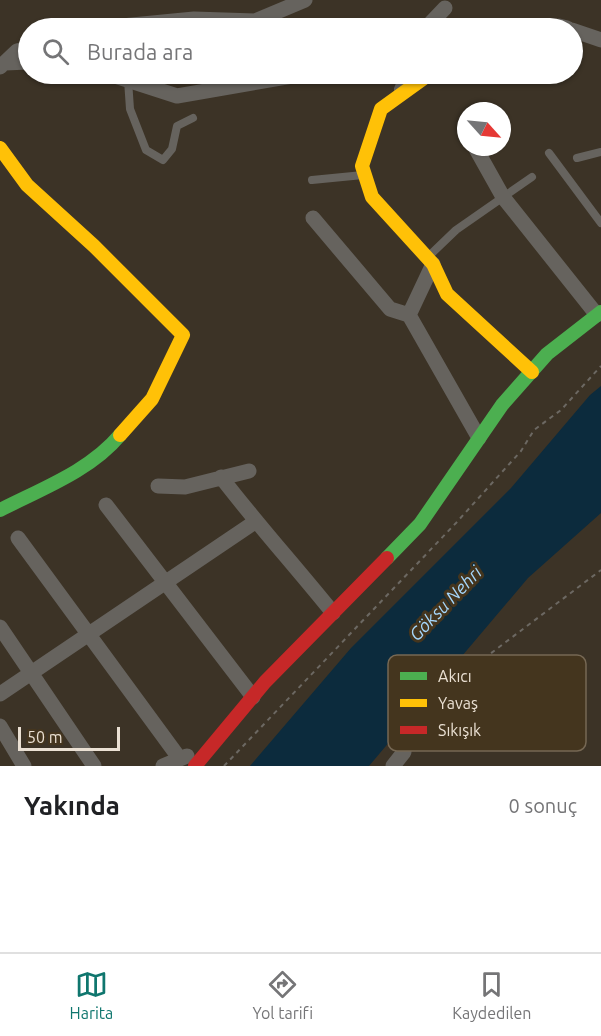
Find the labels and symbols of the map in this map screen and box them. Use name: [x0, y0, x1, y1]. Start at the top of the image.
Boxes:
north arrow: [457, 102, 511, 156]
water label: Göksu Nehri: [405, 561, 486, 644]
legend: [388, 655, 586, 751]
text: Akıcı: [438, 667, 472, 685]
text: Yavaş: [438, 694, 478, 712]
text: Sıkışık: [438, 721, 481, 739]
scale bar: [18, 724, 120, 752]

